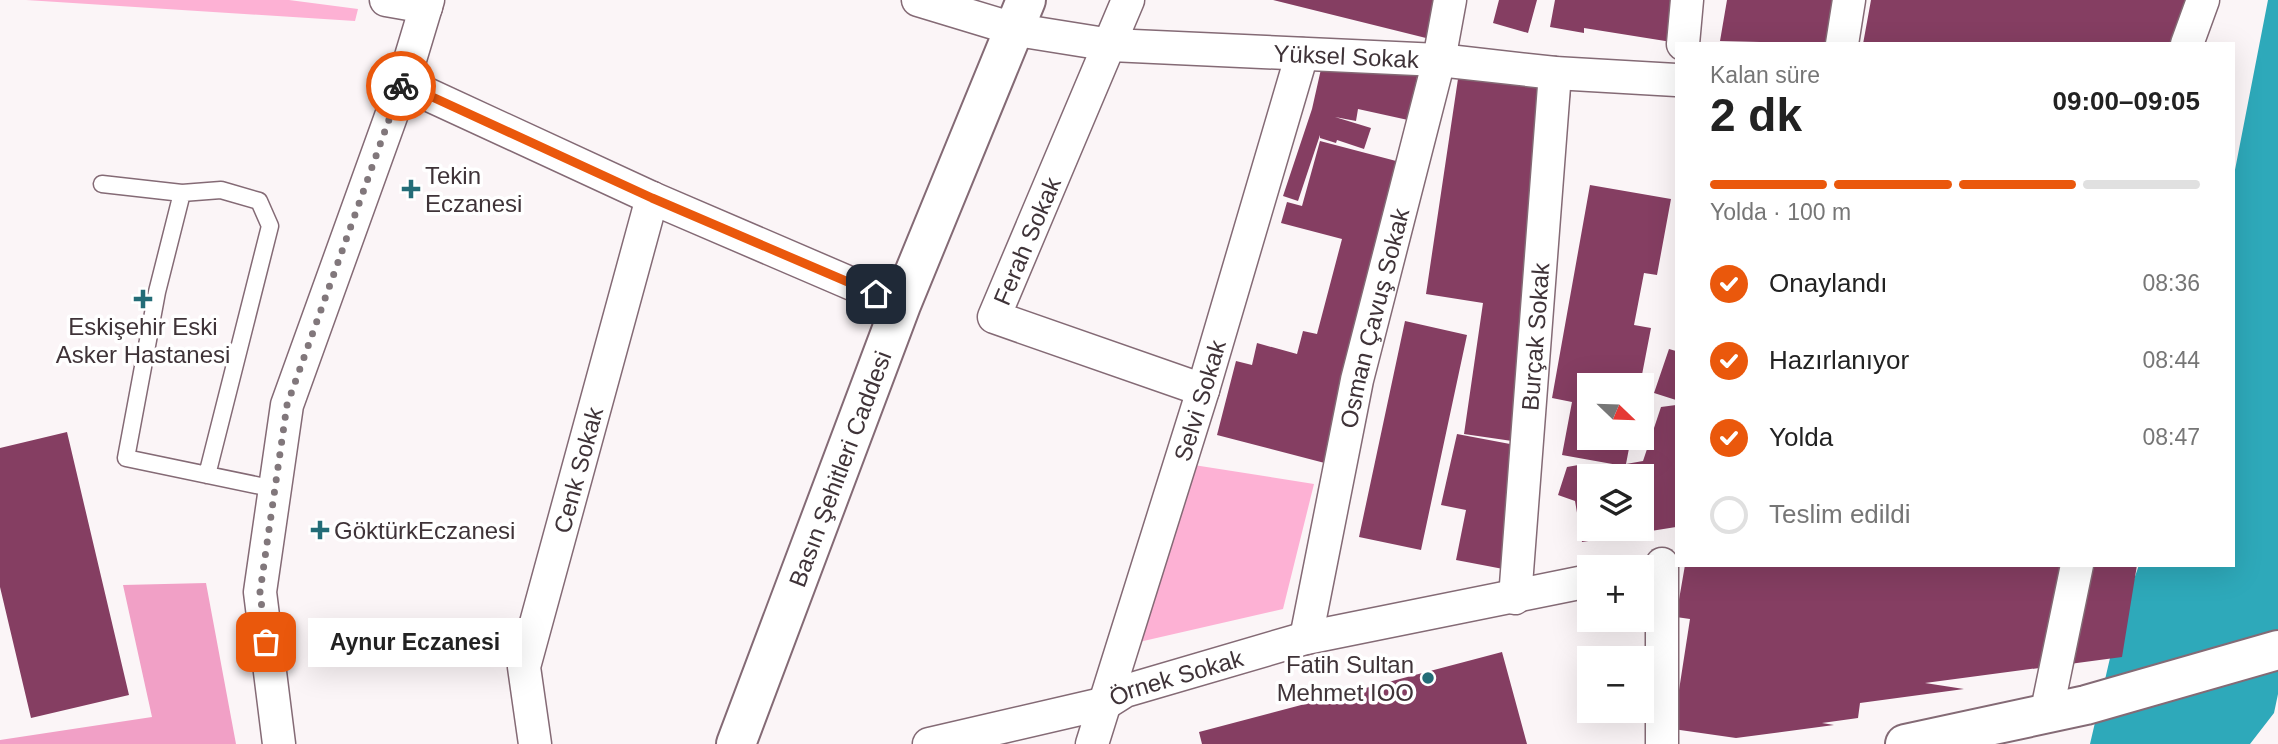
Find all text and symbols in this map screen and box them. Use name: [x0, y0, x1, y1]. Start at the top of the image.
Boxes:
street label: Yüksel Sokak: [1273, 39, 1420, 73]
courier: [366, 51, 436, 121]
text: Kalan süre: [1710, 62, 1820, 88]
icon: bike: [382, 67, 420, 105]
text: 09:00–09:05: [2053, 86, 2200, 116]
text: 2 dk: [1710, 89, 1802, 141]
place label: Tekin Eczanesi: [425, 162, 522, 217]
street label: Ferah Sokak: [988, 172, 1066, 309]
marker: Tekin Eczanesi: [403, 181, 419, 197]
text: Yolda · 100 m: [1710, 199, 1851, 225]
street label: Osman Çavuş Sokak: [1334, 204, 1414, 430]
street label: Burçak Sokak: [1516, 261, 1554, 412]
pin: [846, 264, 906, 324]
icon: check: [1710, 265, 1748, 303]
text: Onaylandı: [1769, 268, 1888, 298]
text: 08:36: [2142, 270, 2200, 296]
icon: home: [857, 275, 895, 313]
marker: Eskişehir Eski Asker Hastanesi: [133, 289, 153, 309]
place label: Eskişehir Eski Asker Hastanesi: [56, 313, 230, 368]
street label: Selvi Sokak: [1168, 336, 1231, 464]
icon: check: [1710, 342, 1748, 380]
text: Hazırlanıyor: [1769, 345, 1909, 375]
street label: Basın Şehitleri Caddesi: [783, 347, 896, 590]
text: 08:44: [2142, 347, 2200, 373]
north arrow: [1577, 373, 1654, 450]
map controls: [1577, 373, 1654, 723]
street label: Cenk Sokak: [548, 403, 608, 536]
icon: check: [1710, 419, 1748, 457]
text: Yolda: [1769, 422, 1833, 452]
text: 08:47: [2142, 424, 2200, 450]
button: layers: [1577, 464, 1654, 541]
text: Teslim edildi: [1769, 499, 1911, 529]
place label: GöktürkEczanesi: [334, 517, 515, 544]
marker: GöktürkEczanesi: [312, 522, 328, 538]
button: +: [1577, 555, 1654, 632]
pin: [236, 612, 296, 672]
callout: Aynur Eczanesi: [308, 618, 522, 666]
icon: bag: [247, 623, 285, 661]
text: Aynur Eczanesi: [330, 629, 500, 655]
street label: Örnek Sokak: [1104, 643, 1247, 711]
button: −: [1577, 646, 1654, 723]
place label: Fatih Sultan Mehmet IOO: [1277, 651, 1414, 706]
marker: Fatih Sultan Mehmet IOO: [1420, 670, 1436, 686]

